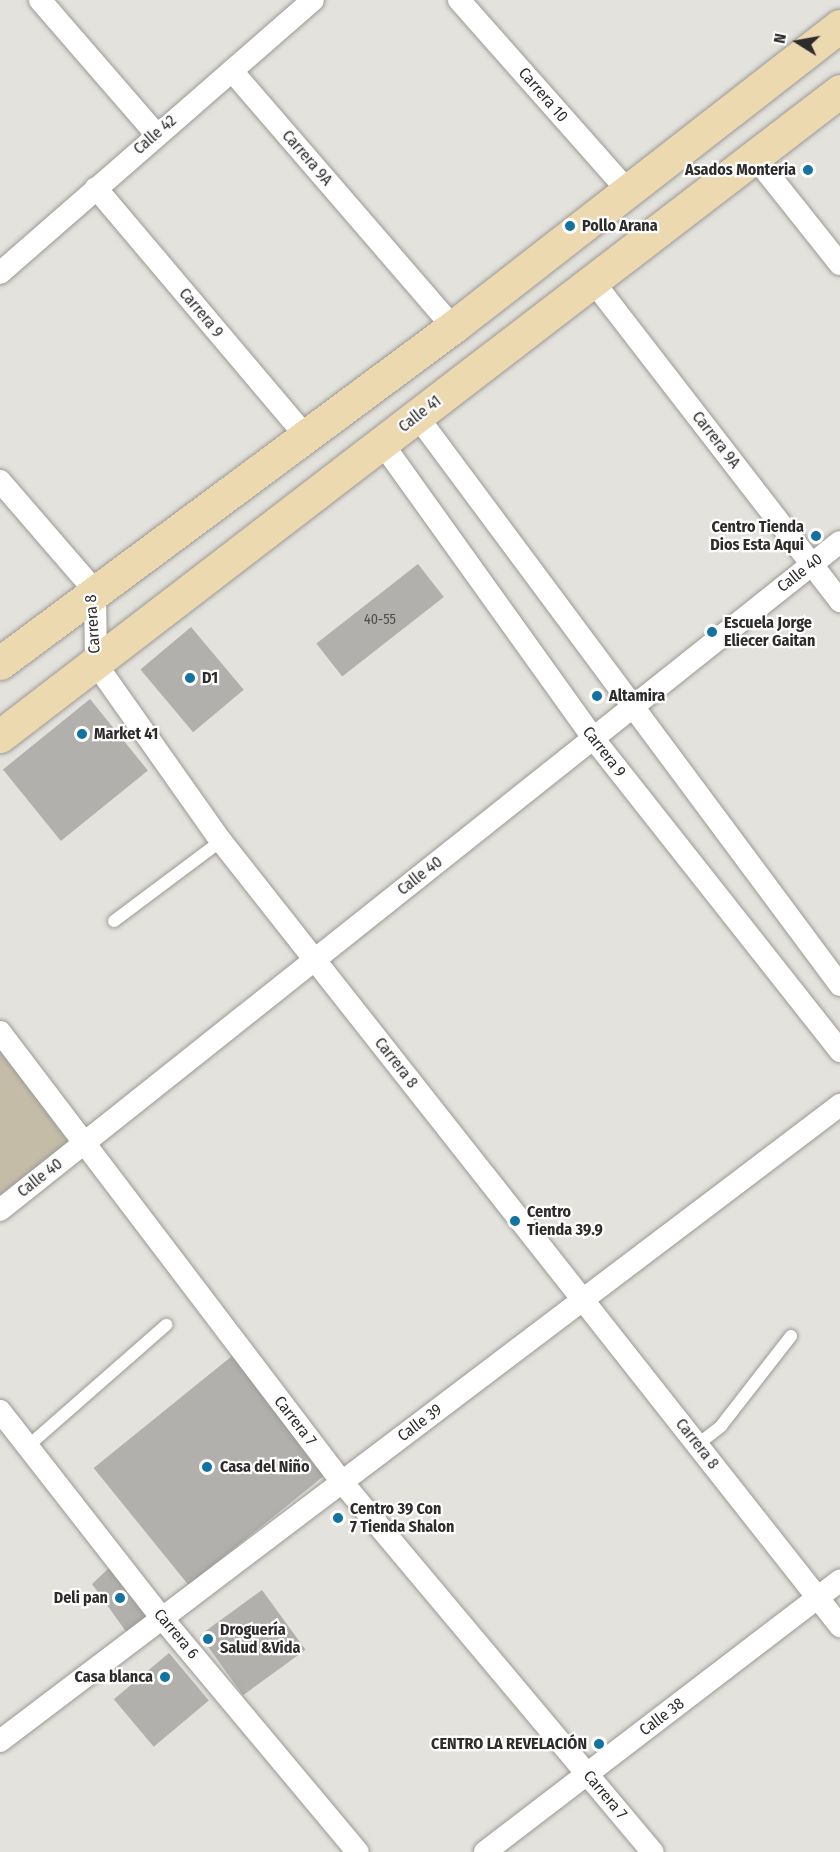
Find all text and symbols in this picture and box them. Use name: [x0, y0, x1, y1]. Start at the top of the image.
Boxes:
north arrow: [768, 12, 828, 72]
text: N: [770, 32, 790, 45]
street label: Carrera 10: [514, 64, 572, 126]
street label: Calle 42: [130, 111, 180, 159]
street label: Carrera 9A: [278, 126, 336, 190]
place label: Asados Monteria: [685, 160, 796, 180]
marker: Asados Monteria: [801, 163, 815, 177]
place label: Pollo Arana: [582, 216, 658, 236]
marker: Pollo Arana: [563, 219, 577, 233]
street label: Carrera 9: [175, 284, 227, 342]
street label: Calle 41: [395, 391, 445, 437]
street label: Carrera 9A: [688, 408, 744, 472]
place label: Centro Tienda Dios Esta Aqui: [710, 517, 804, 555]
marker: Centro Tienda Dios Esta Aqui: [809, 529, 823, 543]
street label: Calle 40: [774, 550, 826, 596]
street label: Carrera 8: [81, 594, 105, 654]
house number: 40-55: [364, 612, 396, 628]
place label: Escuela Jorge Eliecer Gaitan: [724, 613, 815, 651]
marker: Escuela Jorge Eliecer Gaitan: [705, 625, 719, 639]
place label: D1: [202, 668, 218, 688]
marker: D1: [183, 671, 197, 685]
place label: Altamira: [609, 686, 665, 706]
marker: Altamira: [590, 689, 604, 703]
street label: Carrera 9: [578, 723, 630, 781]
place label: Market 41: [94, 724, 158, 744]
marker: Market 41: [75, 727, 89, 741]
street label: Calle 40: [394, 853, 446, 899]
street label: Carrera 8: [370, 1034, 422, 1092]
street label: Calle 40: [14, 1155, 66, 1201]
place label: Centro Tienda 39.9: [527, 1202, 603, 1240]
marker: Centro Tienda 39.9: [508, 1214, 522, 1228]
street label: Carrera 7: [270, 1392, 320, 1450]
street label: Calle 39: [394, 1400, 446, 1446]
street label: Carrera 8: [671, 1415, 723, 1473]
place label: Casa del Niño: [220, 1457, 309, 1477]
marker: Casa del Niño: [198, 1458, 216, 1476]
place label: Centro 39 Con 7 Tienda Shalon: [350, 1499, 454, 1537]
marker: Centro 39 Con 7 Tienda Shalon: [331, 1511, 345, 1525]
place label: Deli pan: [54, 1588, 108, 1608]
marker: Deli pan: [113, 1591, 127, 1605]
street label: Carrera 6: [150, 1605, 202, 1663]
place label: Droguería Salud &Vida: [220, 1620, 300, 1658]
marker: Droguería Salud &Vida: [201, 1632, 215, 1646]
place label: Casa blanca: [75, 1667, 153, 1687]
marker: Casa blanca: [158, 1670, 172, 1684]
street label: Calle 38: [636, 1694, 688, 1740]
place label: CENTRO LA REVELACIÓN: [431, 1734, 587, 1754]
marker: CENTRO LA REVELACIÓN: [592, 1737, 606, 1751]
street label: Carrera 7: [579, 1767, 631, 1823]

